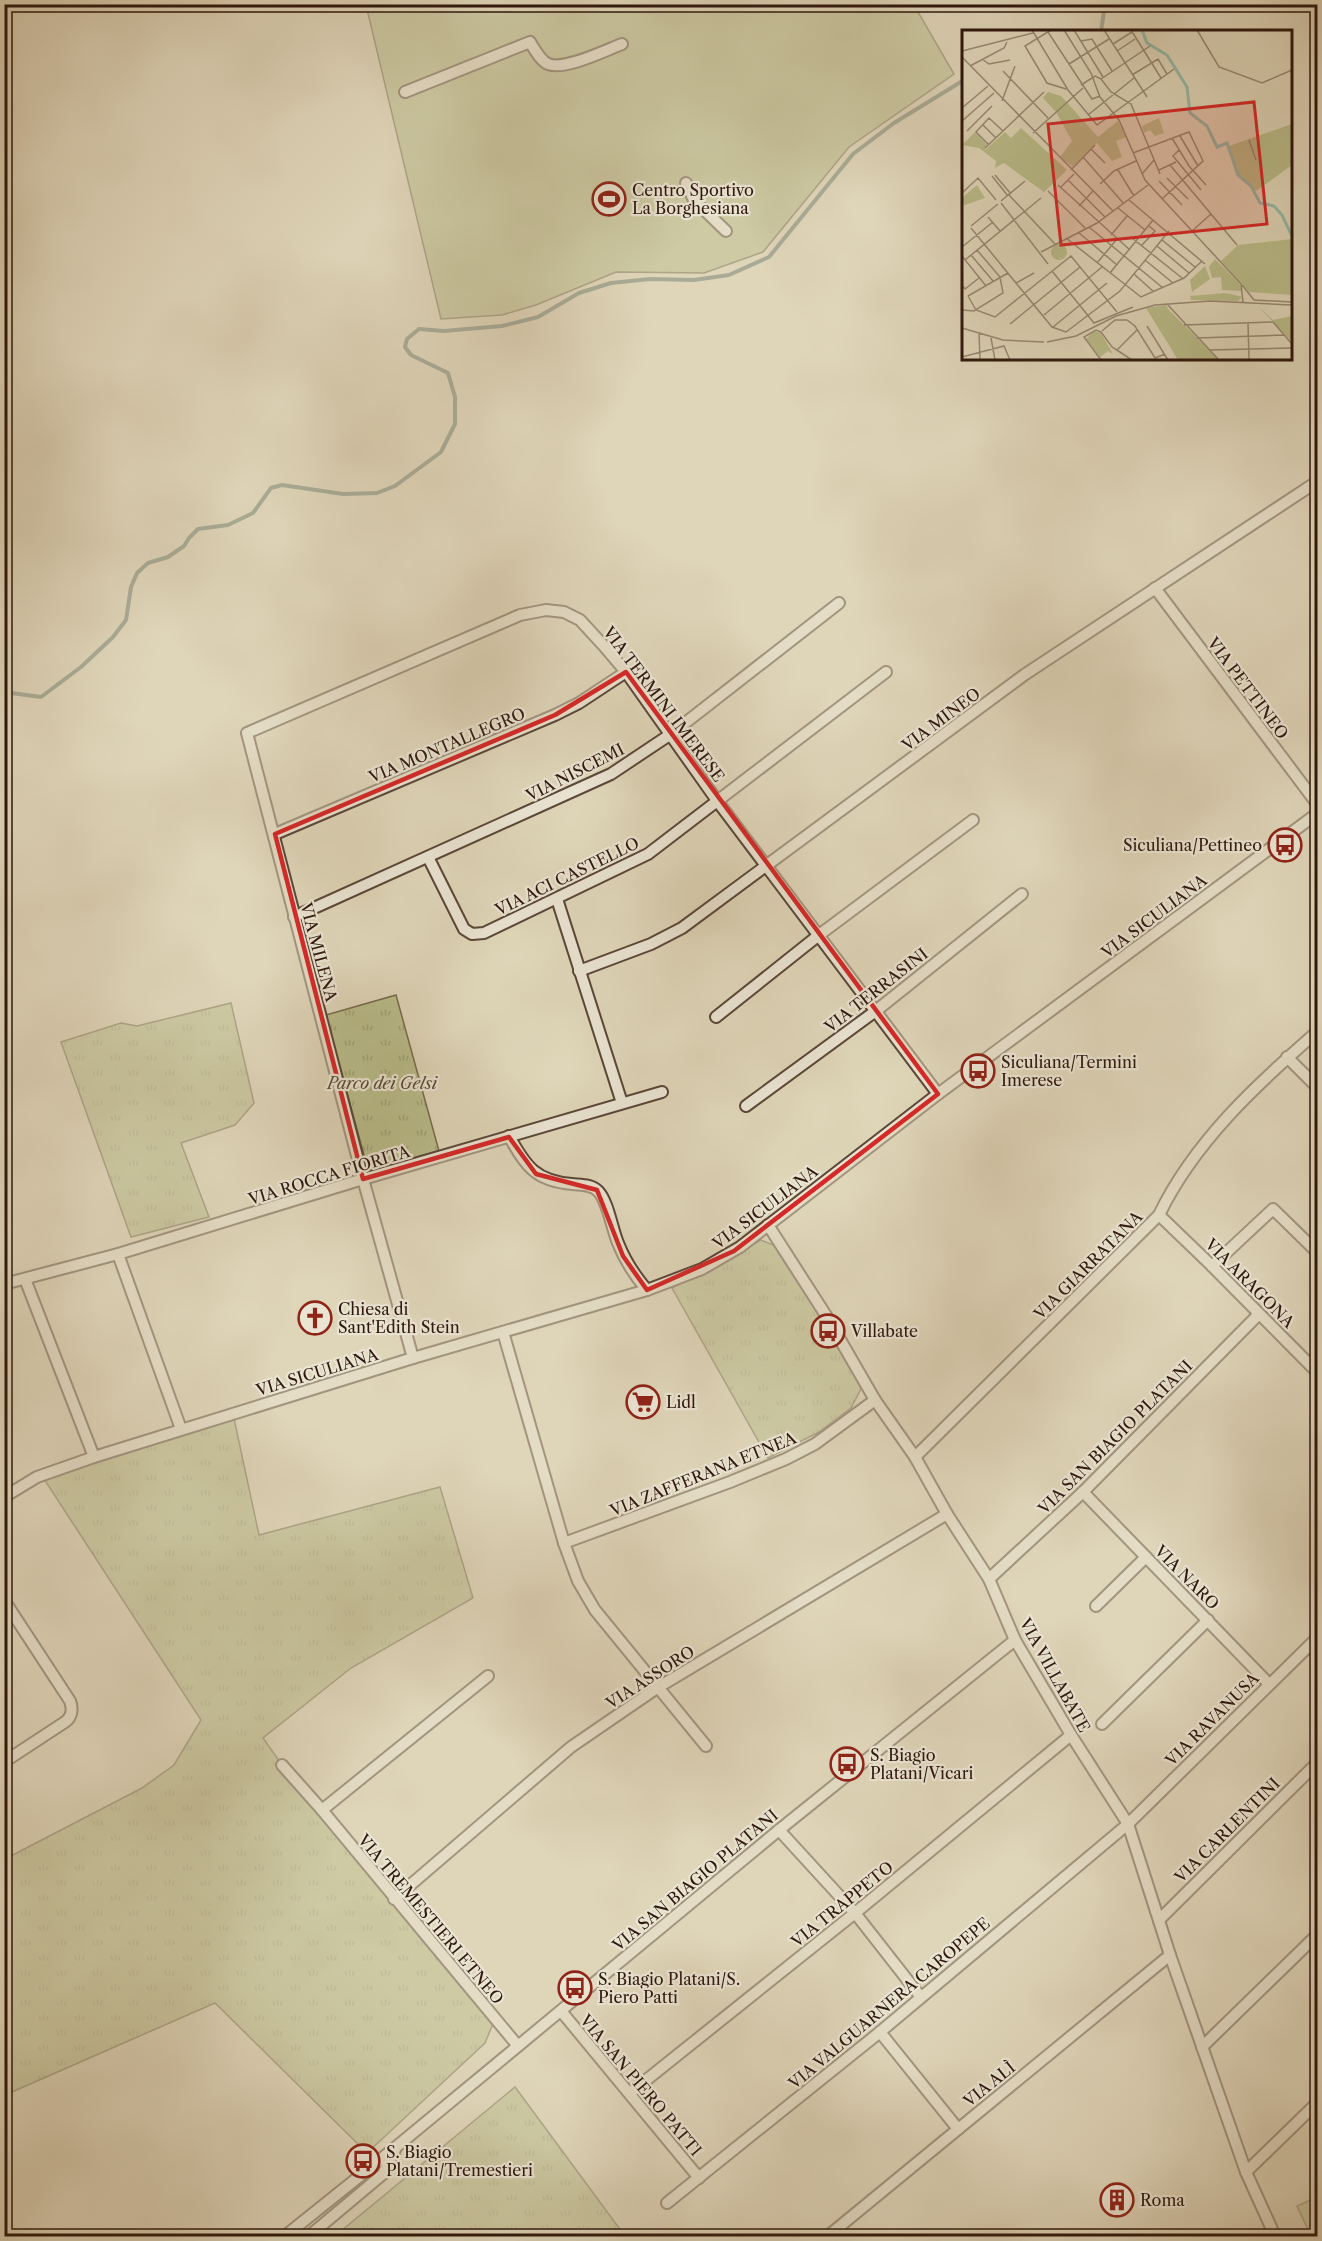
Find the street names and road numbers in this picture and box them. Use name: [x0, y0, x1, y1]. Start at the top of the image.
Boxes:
street label: VIA TERMINI IMERESE: [598, 621, 729, 786]
street label: VIA PETTINEO: [1203, 632, 1293, 743]
street label: VIA MINEO: [897, 683, 984, 756]
street label: VIA MONTALLEGRO: [365, 703, 528, 787]
street label: VIA NISCEMI: [522, 739, 627, 806]
street label: VIA ACI CASTELLO: [491, 832, 642, 920]
street label: VIA SICULIANA: [1097, 869, 1211, 963]
street label: VIA MILENA: [296, 899, 342, 1005]
street label: VIA TERRASINI: [819, 943, 932, 1037]
street label: VIA ROCCA FIORITA: [245, 1141, 413, 1209]
street label: VIA SICULIANA: [708, 1160, 822, 1254]
street label: VIA GIARRATANA: [1029, 1206, 1147, 1324]
street label: VIA ARAGONA: [1200, 1233, 1300, 1333]
street label: VIA SICULIANA: [253, 1344, 382, 1400]
street label: VIA SAN BIAGIO PLATANI: [1033, 1356, 1196, 1519]
street label: VIA ZAFFERANA ETNEA: [606, 1427, 800, 1521]
street label: VIA NARO: [1150, 1540, 1223, 1613]
street label: VIA VILLABATE: [1015, 1614, 1095, 1736]
street label: VIA ASSORO: [601, 1641, 698, 1714]
street label: VIA RAVANUSA: [1160, 1667, 1264, 1771]
street label: VIA CARLENTINI: [1169, 1773, 1284, 1888]
street label: VIA SAN BIAGIO PLATANI: [607, 1805, 782, 1956]
street label: VIA TREMESTIERI ETNEO: [353, 1829, 508, 2008]
street label: VIA TRAPPETO: [786, 1857, 897, 1952]
street label: VIA VALGUARNERA CAROPEPE: [784, 1913, 994, 2094]
street label: VIA SAN PIERO PATTI: [575, 2009, 706, 2160]
street label: VIA ALÌ: [958, 2057, 1019, 2112]

